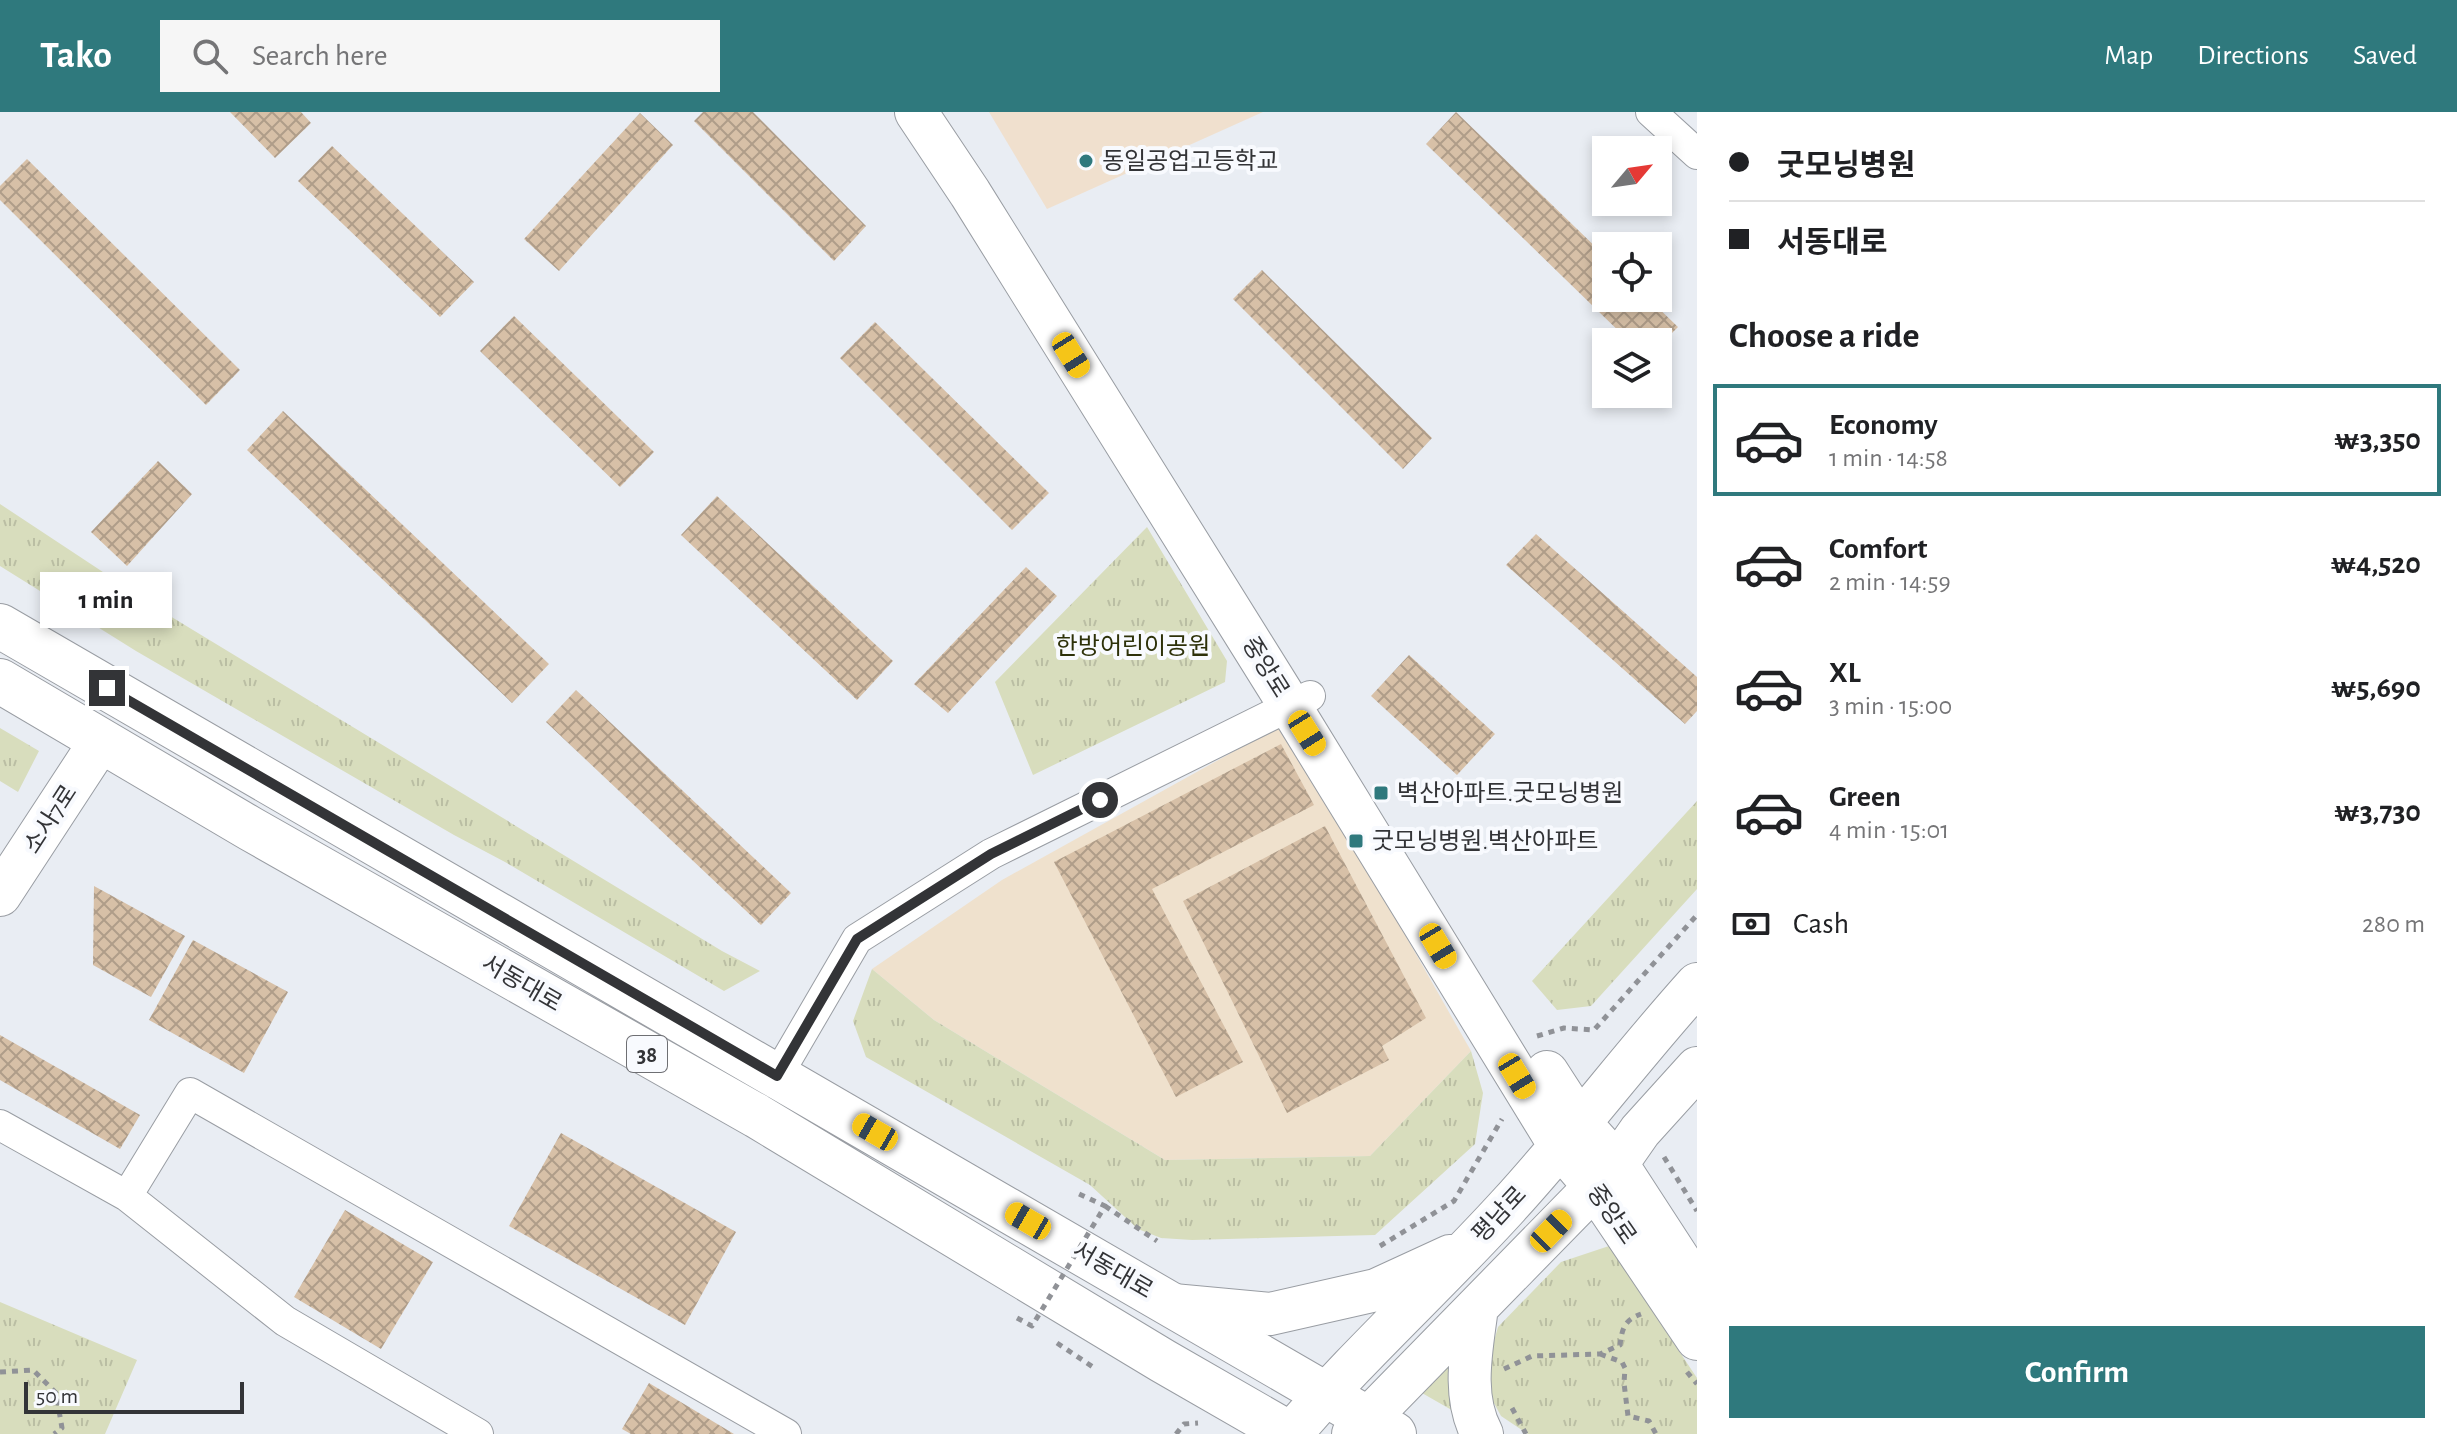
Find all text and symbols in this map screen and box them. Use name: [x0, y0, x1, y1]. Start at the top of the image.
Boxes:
search box: [160, 20, 720, 92]
icon: search: [188, 34, 232, 78]
text: Tako: [40, 37, 112, 75]
text: Search here: [252, 41, 388, 71]
text: Map: [2104, 42, 2153, 70]
text: Directions: [2197, 42, 2309, 70]
text: Saved: [2353, 42, 2417, 70]
north arrow: [1592, 136, 1672, 216]
map controls: [1592, 136, 1672, 408]
place label: 동일공업고등학교: [1102, 148, 1279, 174]
text: 굿모닝병원: [1777, 151, 1915, 181]
marker: 동일공업고등학교: [1077, 152, 1095, 170]
text: 서동대로: [1777, 228, 1887, 258]
button: locate: [1592, 232, 1672, 312]
text: Choose a ride: [1729, 318, 1919, 354]
car: [1048, 328, 1094, 382]
button: layers: [1592, 328, 1672, 408]
icon: car: [1733, 404, 1805, 476]
text: Economy: [1829, 410, 1938, 440]
text: ₩3,350: [2334, 425, 2421, 455]
text: 1 min · 14:58: [1829, 445, 1948, 471]
icon: car: [1733, 528, 1805, 600]
text: Comfort: [1829, 534, 1928, 564]
text: ₩4,520: [2331, 549, 2421, 579]
text: 2 min · 14:59: [1829, 569, 1951, 595]
callout: 1 min: [41, 572, 173, 628]
text: 1 min: [79, 587, 133, 613]
street label: 중앙로: [1237, 632, 1295, 702]
park label: 한방어린이공원: [1056, 633, 1210, 659]
icon: car: [1733, 652, 1805, 724]
text: XL: [1829, 658, 1861, 688]
route end: [89, 670, 125, 706]
text: ₩5,690: [2331, 673, 2421, 703]
text: 3 min · 15:00: [1829, 693, 1952, 719]
car: [1284, 706, 1330, 760]
icon: car: [1733, 776, 1805, 848]
street label: 소사7로: [19, 780, 82, 858]
place label: 벽산아파트.굿모닝병원: [1397, 781, 1623, 806]
route start: [1082, 782, 1118, 818]
text: Green: [1829, 782, 1901, 812]
marker: 벽산아파트.굿모닝병원: [1372, 784, 1390, 802]
text: ₩3,730: [2334, 797, 2421, 827]
text: 4 min · 15:01: [1829, 817, 1949, 843]
place label: 굿모닝병원.벽산아파트: [1372, 829, 1598, 854]
marker: 굿모닝병원.벽산아파트: [1347, 832, 1365, 850]
icon: cash: [1729, 902, 1773, 946]
text: Cash: [1793, 909, 1849, 939]
text: 280 m: [2362, 911, 2425, 937]
car: [1415, 919, 1461, 973]
street label: 서동대로: [477, 951, 566, 1016]
road number: 38: [627, 1036, 667, 1072]
car: [1494, 1049, 1540, 1103]
car: [848, 1110, 902, 1154]
street label: 중앙로: [1582, 1179, 1642, 1249]
street label: 평남로: [1468, 1182, 1531, 1247]
car: [1001, 1199, 1055, 1243]
car: [1526, 1205, 1576, 1257]
street label: 서동대로: [1068, 1238, 1157, 1303]
button: Confirm: [1729, 1326, 2425, 1418]
scale bar: [24, 1378, 244, 1414]
text: 50 m: [36, 1385, 78, 1407]

